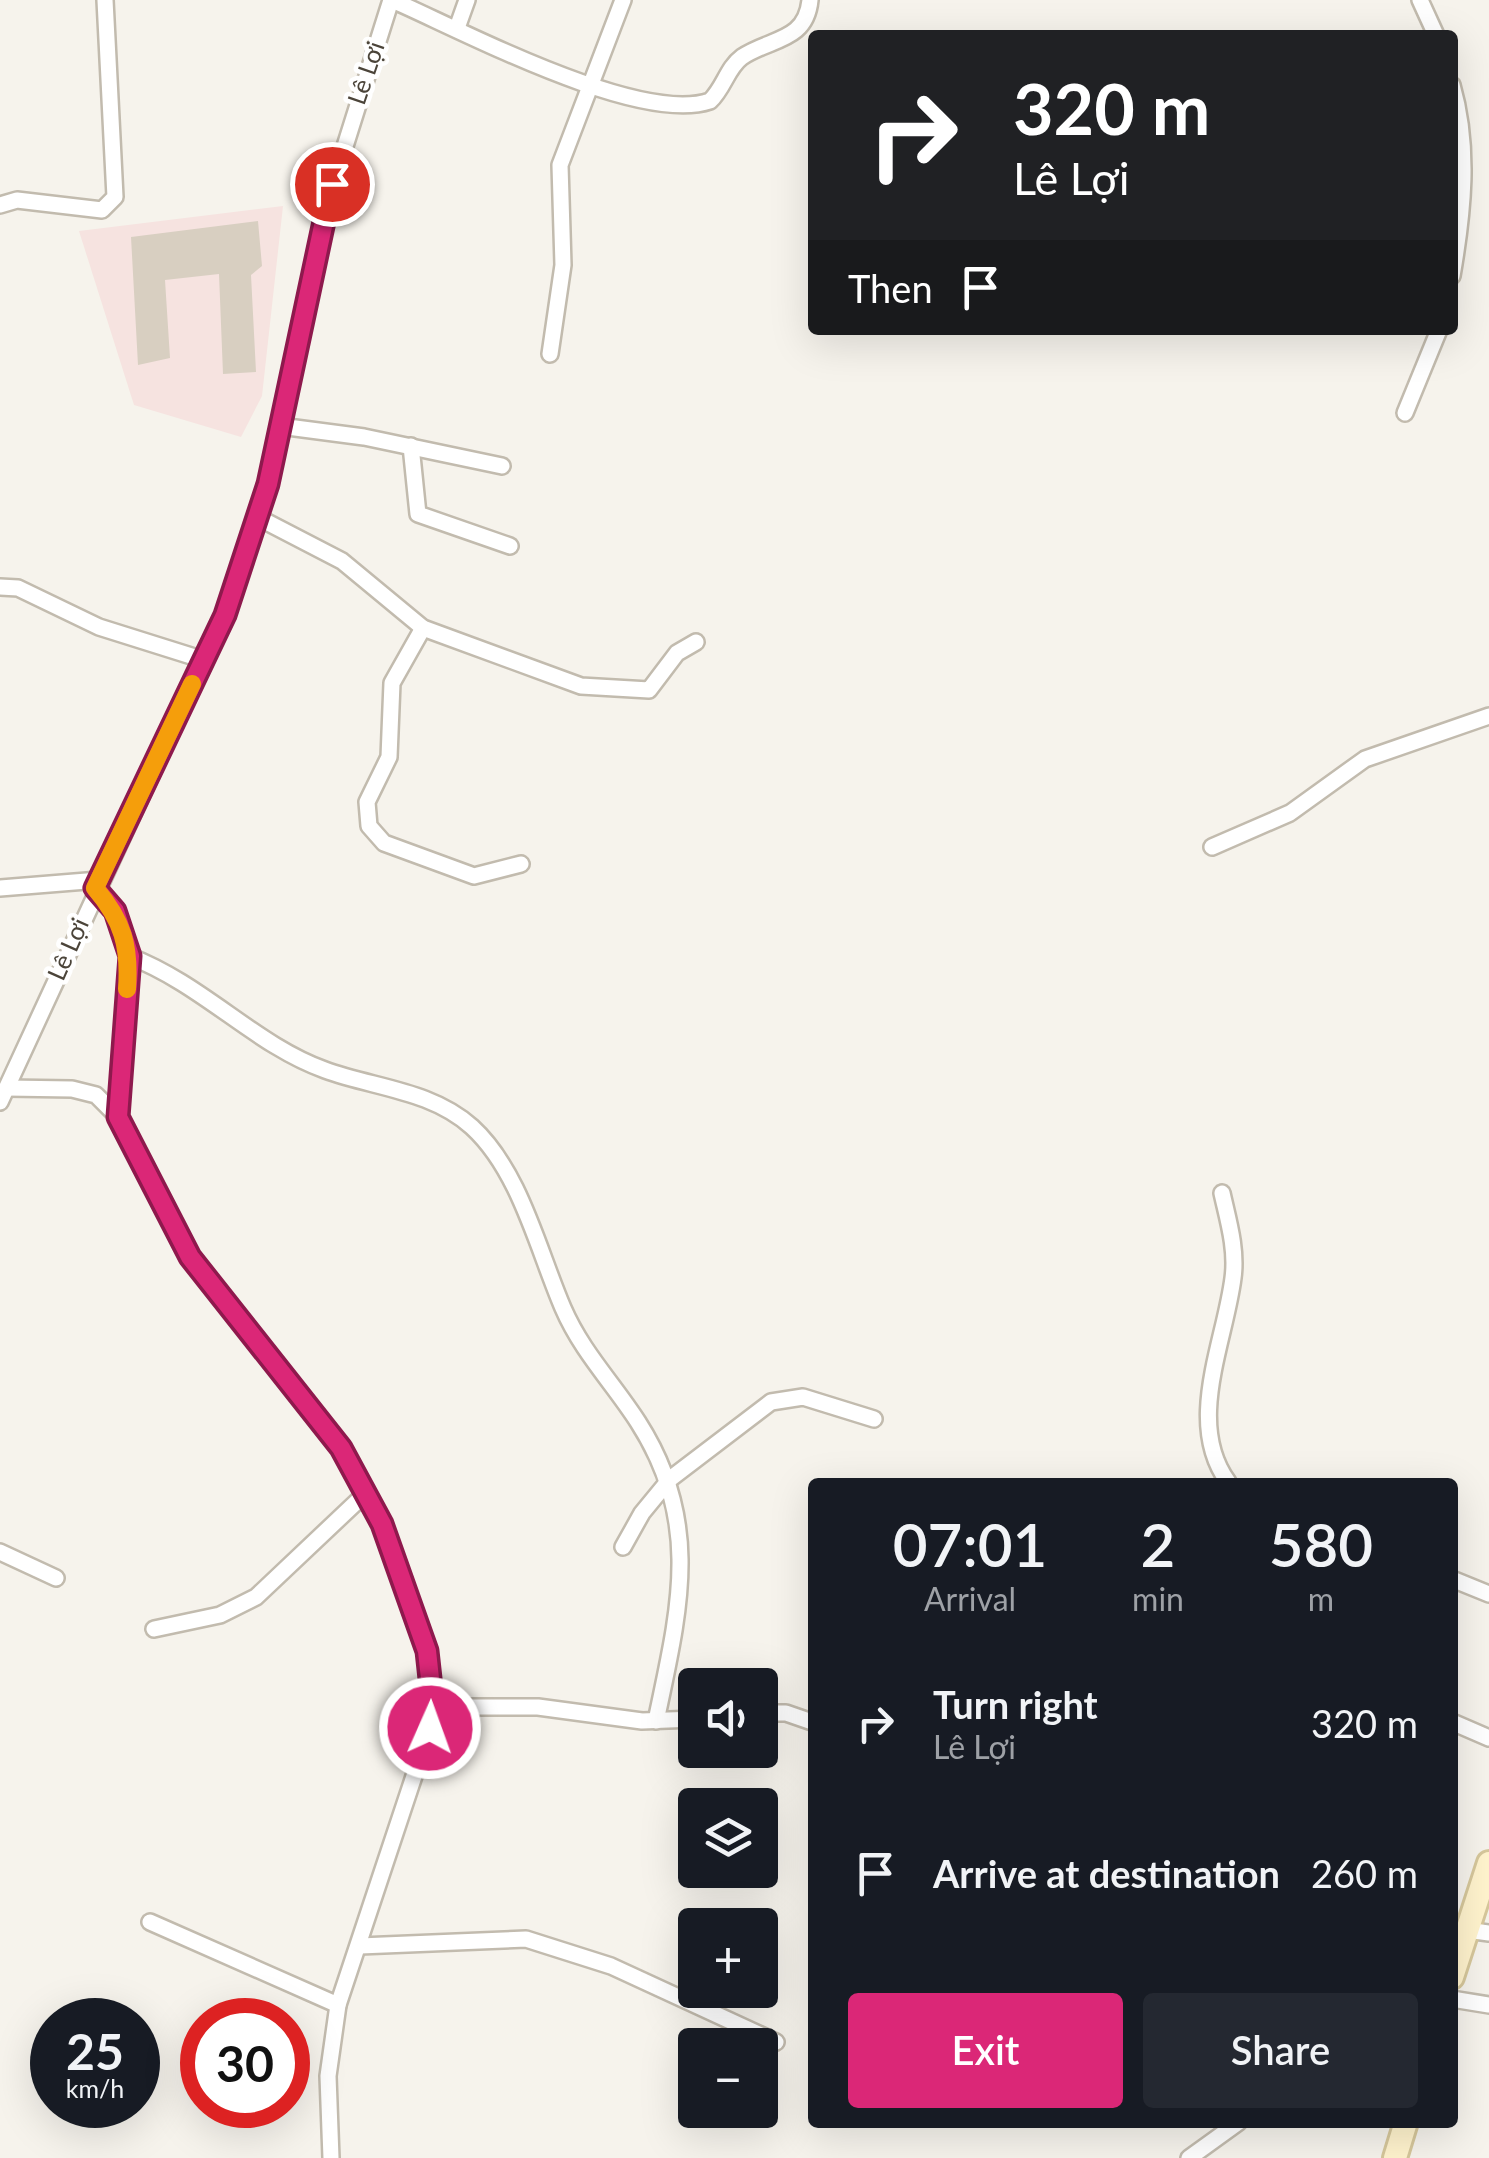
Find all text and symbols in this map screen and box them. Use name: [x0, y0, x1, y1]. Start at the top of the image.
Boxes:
street label: Lê Lợi: [340, 37, 390, 108]
text: 320 m: [1013, 66, 1210, 150]
icon: right: [848, 70, 978, 200]
pin: [290, 142, 375, 227]
text: Lê Lợi: [1013, 151, 1130, 205]
icon: arrive: [305, 157, 360, 212]
icon: arrive: [953, 260, 1008, 315]
text: Then: [848, 265, 933, 311]
street label: Lê Lợi: [40, 913, 94, 984]
text: 07:01: [893, 1508, 1047, 1580]
text: 2: [1141, 1508, 1175, 1580]
text: 580: [1269, 1508, 1373, 1580]
text: Arrival: [924, 1579, 1016, 1618]
text: min: [1132, 1579, 1184, 1618]
text: m: [1308, 1579, 1334, 1618]
map controls: [678, 1668, 778, 2128]
button: sound: [678, 1668, 778, 1768]
position arrow: [378, 1676, 482, 1780]
text: Turn right: [933, 1681, 1098, 1727]
icon: right: [848, 1696, 903, 1751]
text: 320 m: [1311, 1700, 1418, 1746]
text: Lê Lợi: [933, 1727, 1016, 1766]
button: layers: [678, 1788, 778, 1888]
icon: arrive: [848, 1846, 903, 1901]
text: Arrive at destination: [933, 1850, 1280, 1896]
text: 260 m: [1311, 1850, 1418, 1896]
button: +: [678, 1908, 778, 2008]
button: Exit: [848, 1993, 1123, 2108]
button: Share: [1143, 1993, 1418, 2108]
speed limit sign: 30: [180, 1998, 310, 2128]
text: 25: [66, 2021, 124, 2081]
button: −: [678, 2028, 778, 2128]
text: km/h: [66, 2073, 124, 2103]

